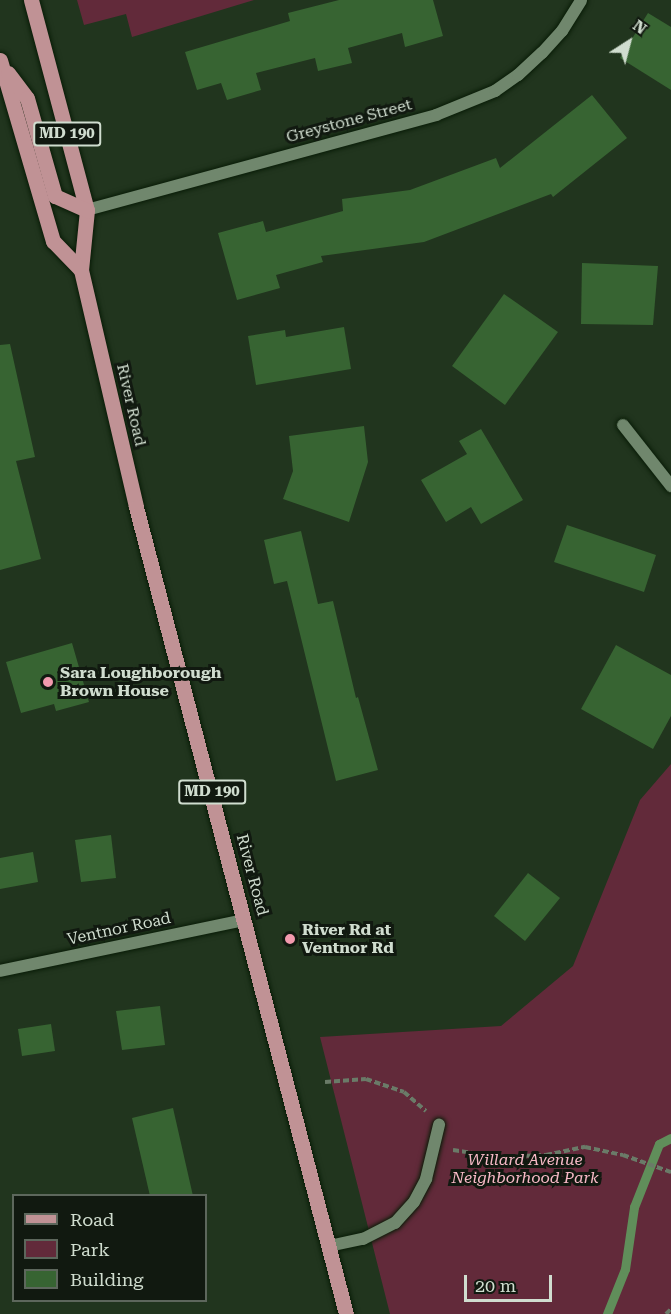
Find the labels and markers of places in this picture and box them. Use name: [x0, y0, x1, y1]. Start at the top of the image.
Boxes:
place label: Sara Loughborough Brown House: [60, 663, 222, 701]
marker: Sara Loughborough Brown House: [41, 675, 55, 689]
place label: River Rd at Ventnor Rd: [302, 920, 394, 958]
marker: River Rd at Ventnor Rd: [283, 932, 297, 946]

